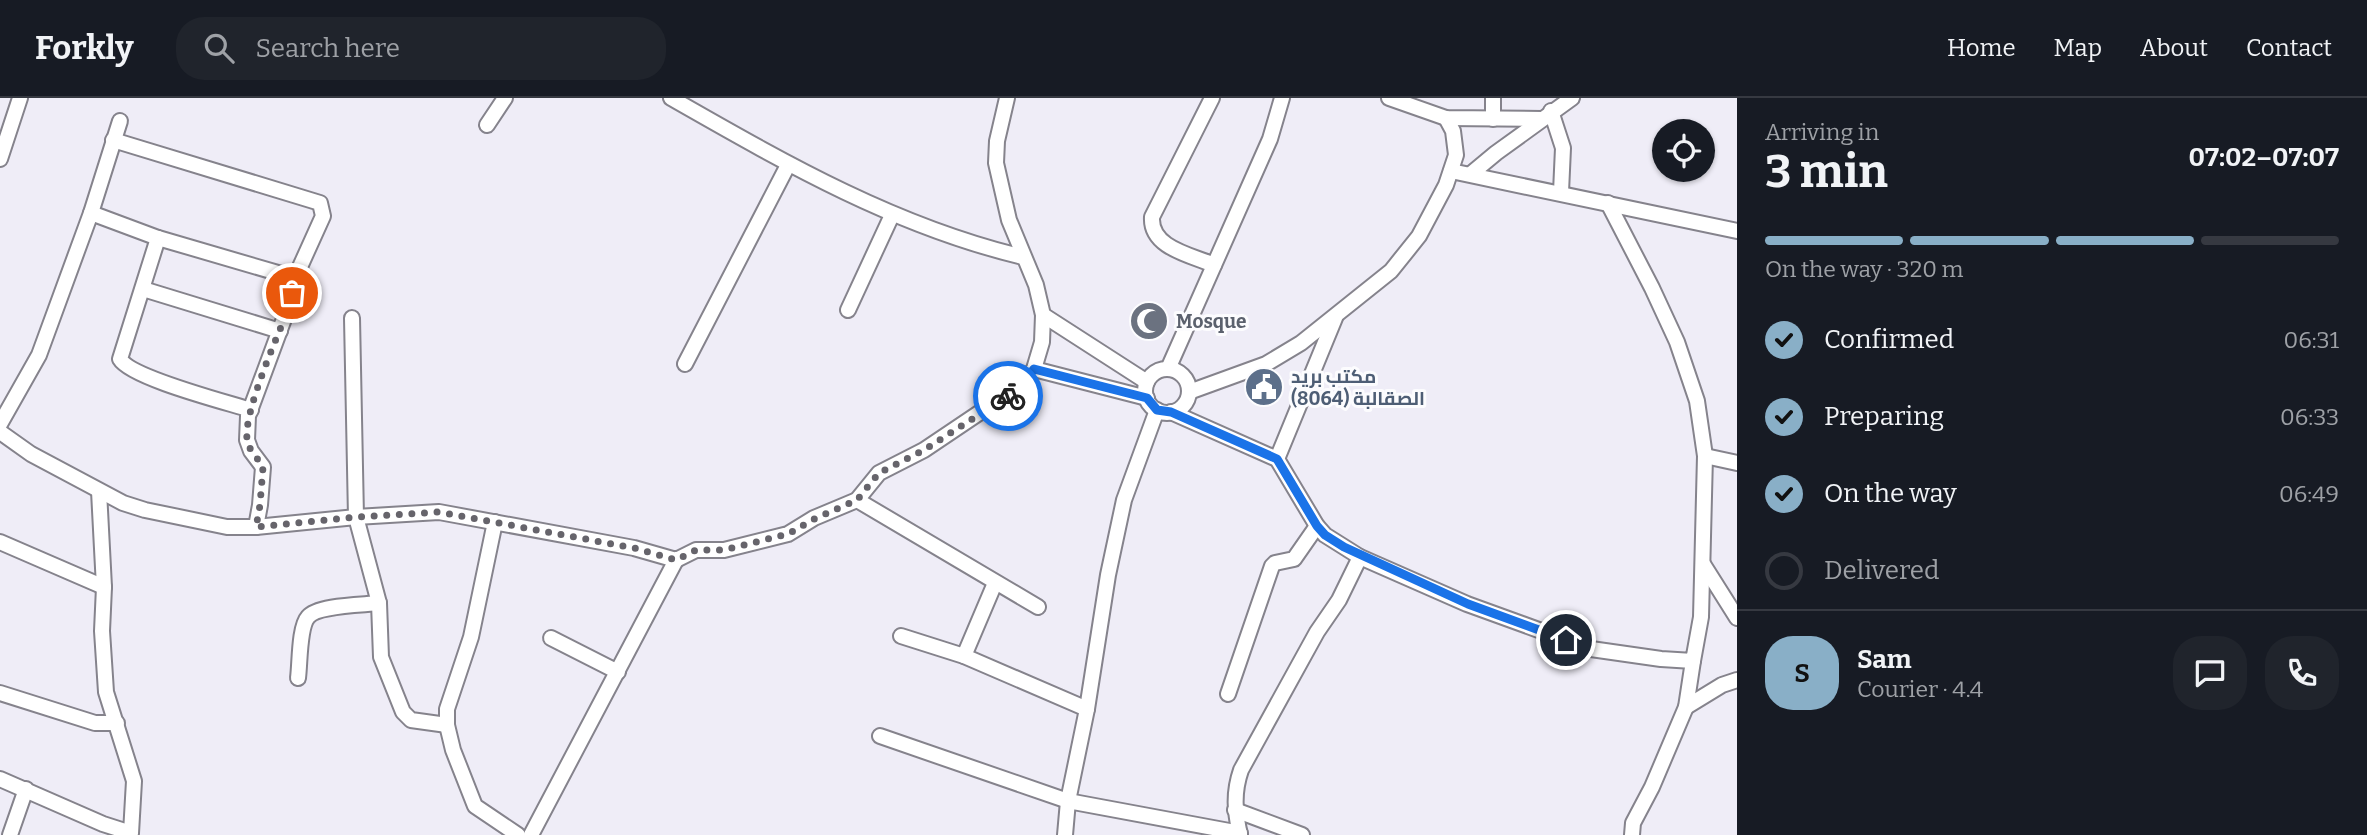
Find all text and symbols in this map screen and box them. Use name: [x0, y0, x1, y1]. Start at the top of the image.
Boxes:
search box: [176, 17, 666, 80]
text: Forkly: [35, 28, 134, 68]
icon: search: [200, 29, 238, 67]
text: Search here: [256, 33, 400, 64]
text: Home: [1947, 34, 2016, 62]
text: Map: [2054, 34, 2102, 62]
text: About: [2140, 34, 2208, 62]
text: Contact: [2246, 34, 2332, 62]
text: Arriving in: [1765, 118, 1879, 146]
map controls: [1652, 119, 1715, 182]
button: locate: [1652, 119, 1715, 182]
text: 07:02–07:07: [2188, 142, 2339, 173]
text: 3 min: [1765, 144, 1888, 199]
text: On the way · 320 m: [1765, 255, 1963, 283]
pin: [262, 263, 322, 323]
icon: bag: [273, 274, 311, 312]
mosque icon: Mosque: [1128, 300, 1170, 342]
place label: Mosque: [1176, 310, 1246, 333]
icon: check: [1765, 321, 1803, 359]
text: Confirmed: [1824, 324, 1954, 355]
text: 06:31: [2283, 326, 2339, 354]
courier: [973, 361, 1043, 431]
place label: مكتب بريد الصقالبة (8064): [1291, 365, 1425, 410]
public building icon: مكتب بريد الصقالبة (8064): [1243, 366, 1285, 408]
icon: bike: [989, 377, 1027, 415]
icon: check: [1765, 398, 1803, 436]
text: Preparing: [1824, 401, 1944, 432]
text: 06:33: [2280, 403, 2339, 431]
icon: check: [1765, 475, 1803, 513]
text: On the way: [1824, 478, 1957, 509]
text: 06:49: [2279, 480, 2339, 508]
text: Delivered: [1824, 555, 1939, 586]
pin: [1536, 610, 1596, 670]
icon: home: [1547, 621, 1585, 659]
button: chat: [2173, 636, 2247, 710]
button: phone: [2265, 636, 2339, 710]
text: Sam: [1857, 644, 1912, 675]
text: S: [1794, 658, 1810, 689]
text: Courier · 4.4: [1857, 675, 1983, 703]

